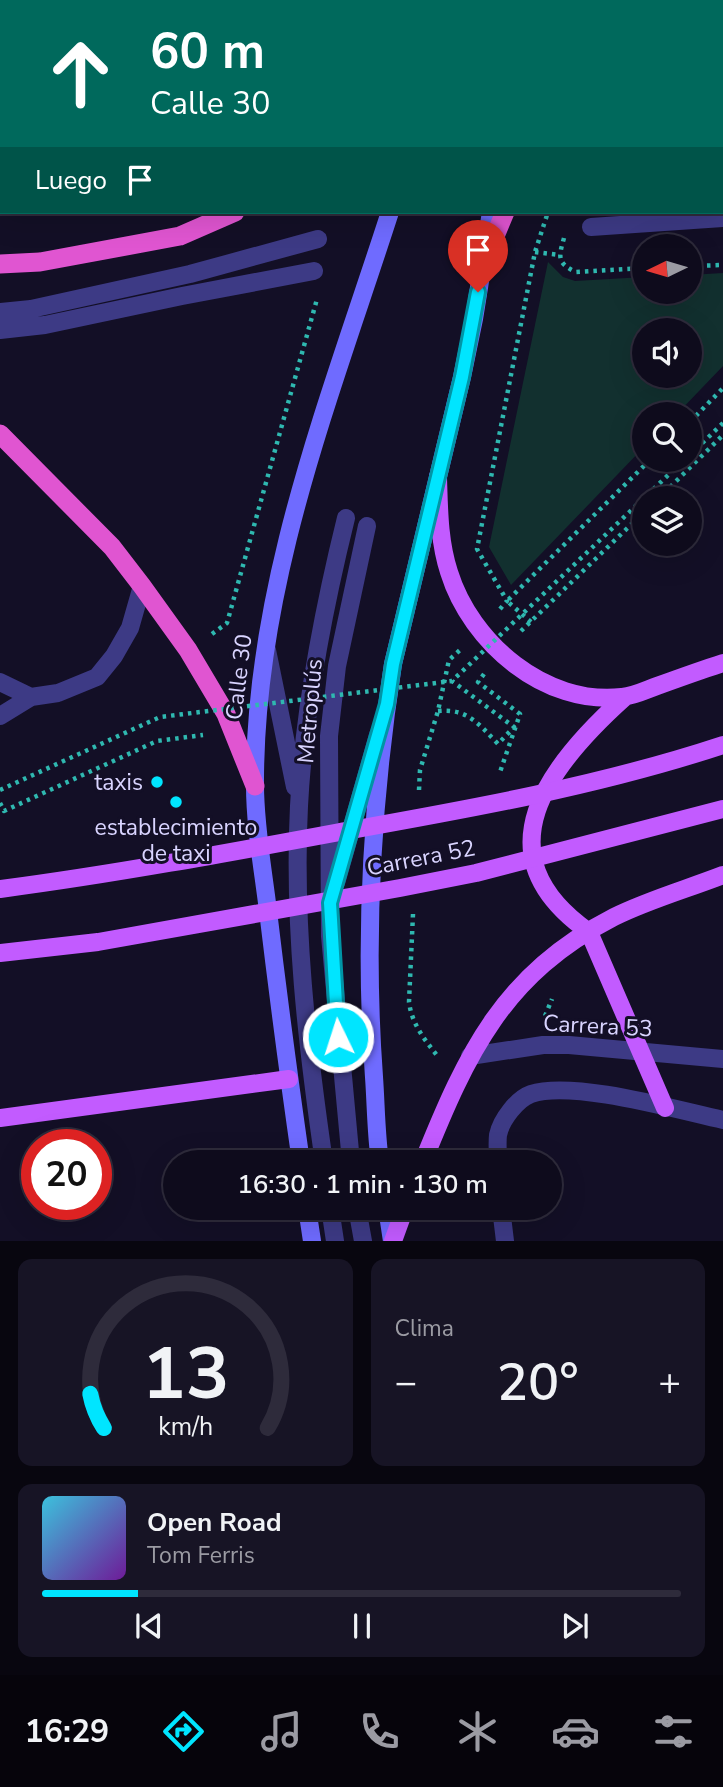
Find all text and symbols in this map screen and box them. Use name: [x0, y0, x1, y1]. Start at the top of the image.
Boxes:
text: 60 m: [150, 18, 265, 85]
icon: ahead: [35, 28, 126, 119]
text: Calle 30: [150, 82, 270, 125]
icon: arrive: [121, 161, 159, 199]
text: Luego: [35, 163, 107, 198]
pin: [448, 220, 508, 292]
icon: arrive: [459, 231, 497, 269]
north arrow: [632, 234, 702, 304]
map controls: [632, 234, 702, 556]
button: sound: [632, 318, 702, 388]
button: search: [632, 402, 702, 472]
button: layers: [632, 486, 702, 556]
street label: Calle 30: [218, 632, 260, 722]
street label: Metroplús: [290, 657, 330, 765]
place label: taxis: [94, 767, 143, 798]
marker: taxis: [149, 774, 165, 790]
marker: establecimiento de taxi: [168, 794, 184, 810]
place label: establecimiento de taxi: [95, 812, 257, 869]
street label: Carrera 52: [364, 832, 478, 884]
position arrow: [301, 1000, 375, 1074]
street label: Carrera 53: [542, 1008, 654, 1044]
speed limit sign: 20: [21, 1129, 112, 1220]
text: 16:30 · 1 min · 130 m: [237, 1167, 488, 1202]
text: Clima: [395, 1313, 454, 1344]
text: 13: [142, 1325, 229, 1425]
text: 20°: [497, 1347, 579, 1418]
text: −: [395, 1357, 417, 1408]
text: +: [658, 1357, 681, 1408]
text: km/h: [158, 1410, 213, 1444]
text: Open Road: [147, 1505, 282, 1540]
text: Tom Ferris: [147, 1540, 255, 1571]
icon: previous: [130, 1607, 168, 1645]
icon: pause: [343, 1607, 381, 1645]
icon: next: [556, 1607, 594, 1645]
icon: directions: [159, 1707, 208, 1756]
icon: music: [257, 1707, 306, 1756]
icon: phone: [355, 1707, 404, 1756]
icon: climate: [453, 1707, 502, 1756]
icon: car: [551, 1707, 600, 1756]
icon: filters: [649, 1707, 698, 1756]
text: 16:29: [25, 1710, 109, 1753]

